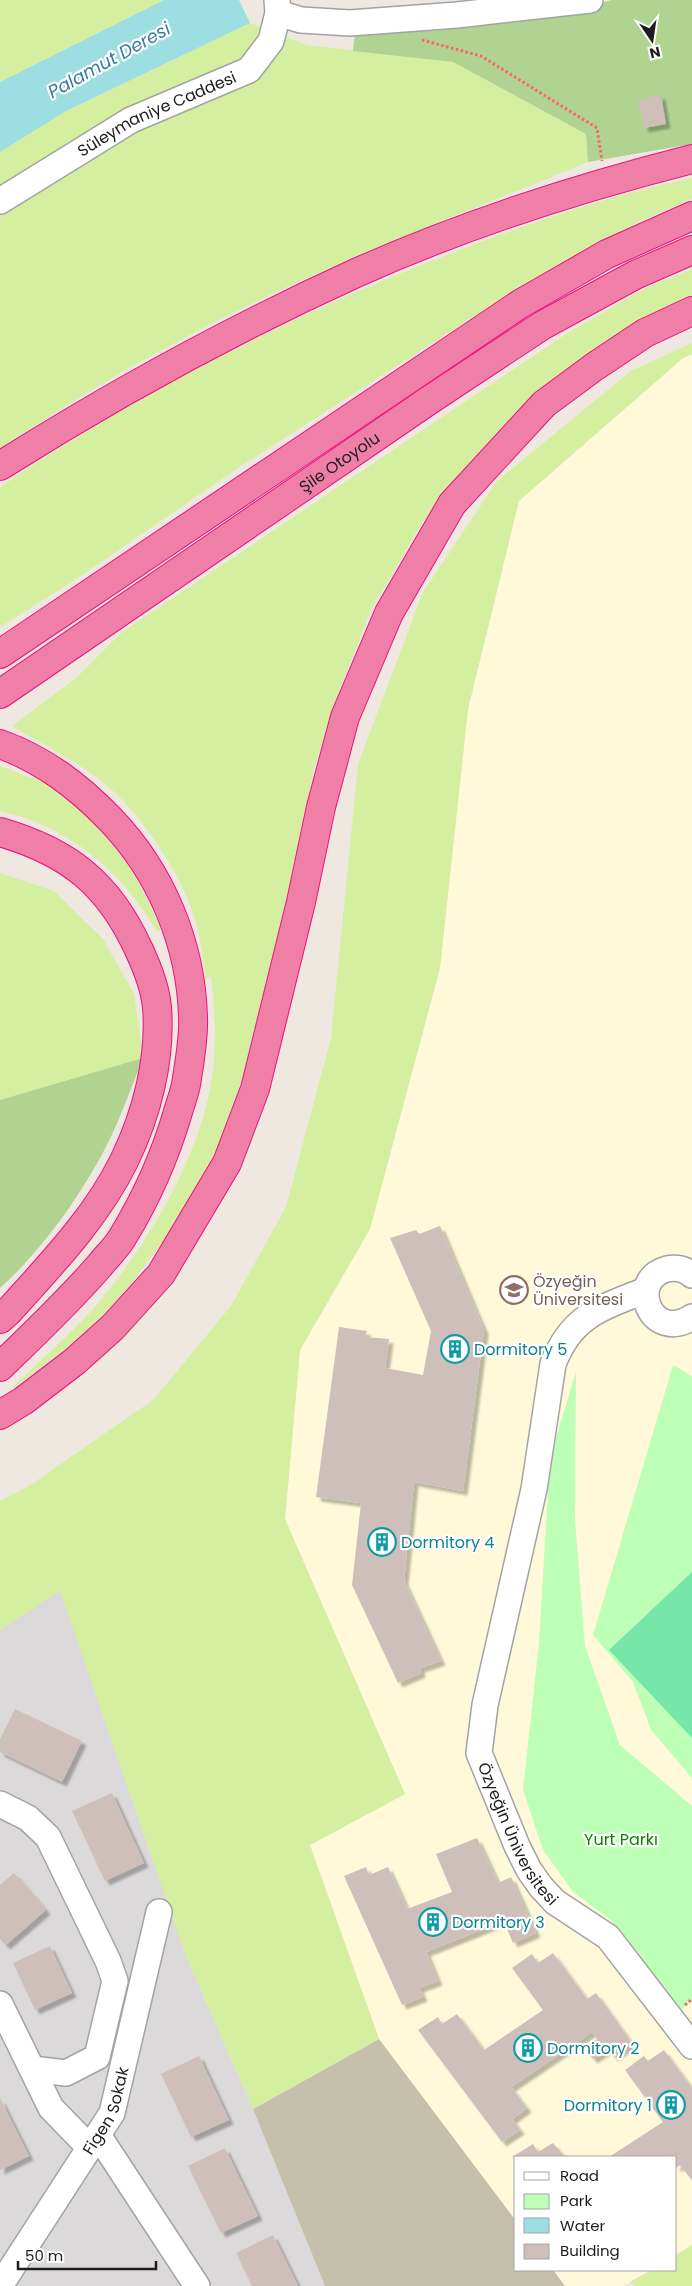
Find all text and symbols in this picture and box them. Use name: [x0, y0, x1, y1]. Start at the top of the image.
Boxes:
north arrow: [627, 15, 677, 65]
water label: Palamut Deresi: [43, 16, 175, 104]
text: N: [648, 42, 662, 64]
street label: Süleymaniye Caddesi: [73, 65, 240, 162]
street label: Şile Otoyolu: [294, 426, 384, 498]
place label: Özyeğin Üniversitesi: [533, 1270, 623, 1311]
school or university icon: Özyeğin Üniversitesi: [499, 1275, 529, 1305]
building icon: Dormitory 5: [440, 1334, 470, 1364]
place label: Dormitory 5: [474, 1338, 567, 1361]
building icon: Dormitory 4: [367, 1527, 397, 1557]
place label: Dormitory 4: [401, 1531, 494, 1554]
street label: Özyeğin Üniversitesi: [472, 1759, 564, 1910]
park label: Yurt Parkı: [584, 1828, 658, 1851]
building icon: Dormitory 3: [418, 1907, 448, 1937]
place label: Dormitory 3: [452, 1911, 545, 1934]
building icon: Dormitory 2: [513, 2033, 543, 2063]
place label: Dormitory 2: [547, 2037, 639, 2060]
street label: Figen Sokak: [77, 2064, 134, 2159]
building icon: Dormitory 1: [656, 2090, 686, 2120]
place label: Dormitory 1: [564, 2094, 652, 2117]
legend: [514, 2156, 677, 2271]
text: Road: [560, 2165, 599, 2186]
text: Park: [560, 2190, 592, 2211]
text: Water: [560, 2215, 606, 2236]
scale bar: [18, 2238, 155, 2270]
text: Building: [560, 2240, 620, 2261]
text: 50 m: [25, 2245, 63, 2266]

